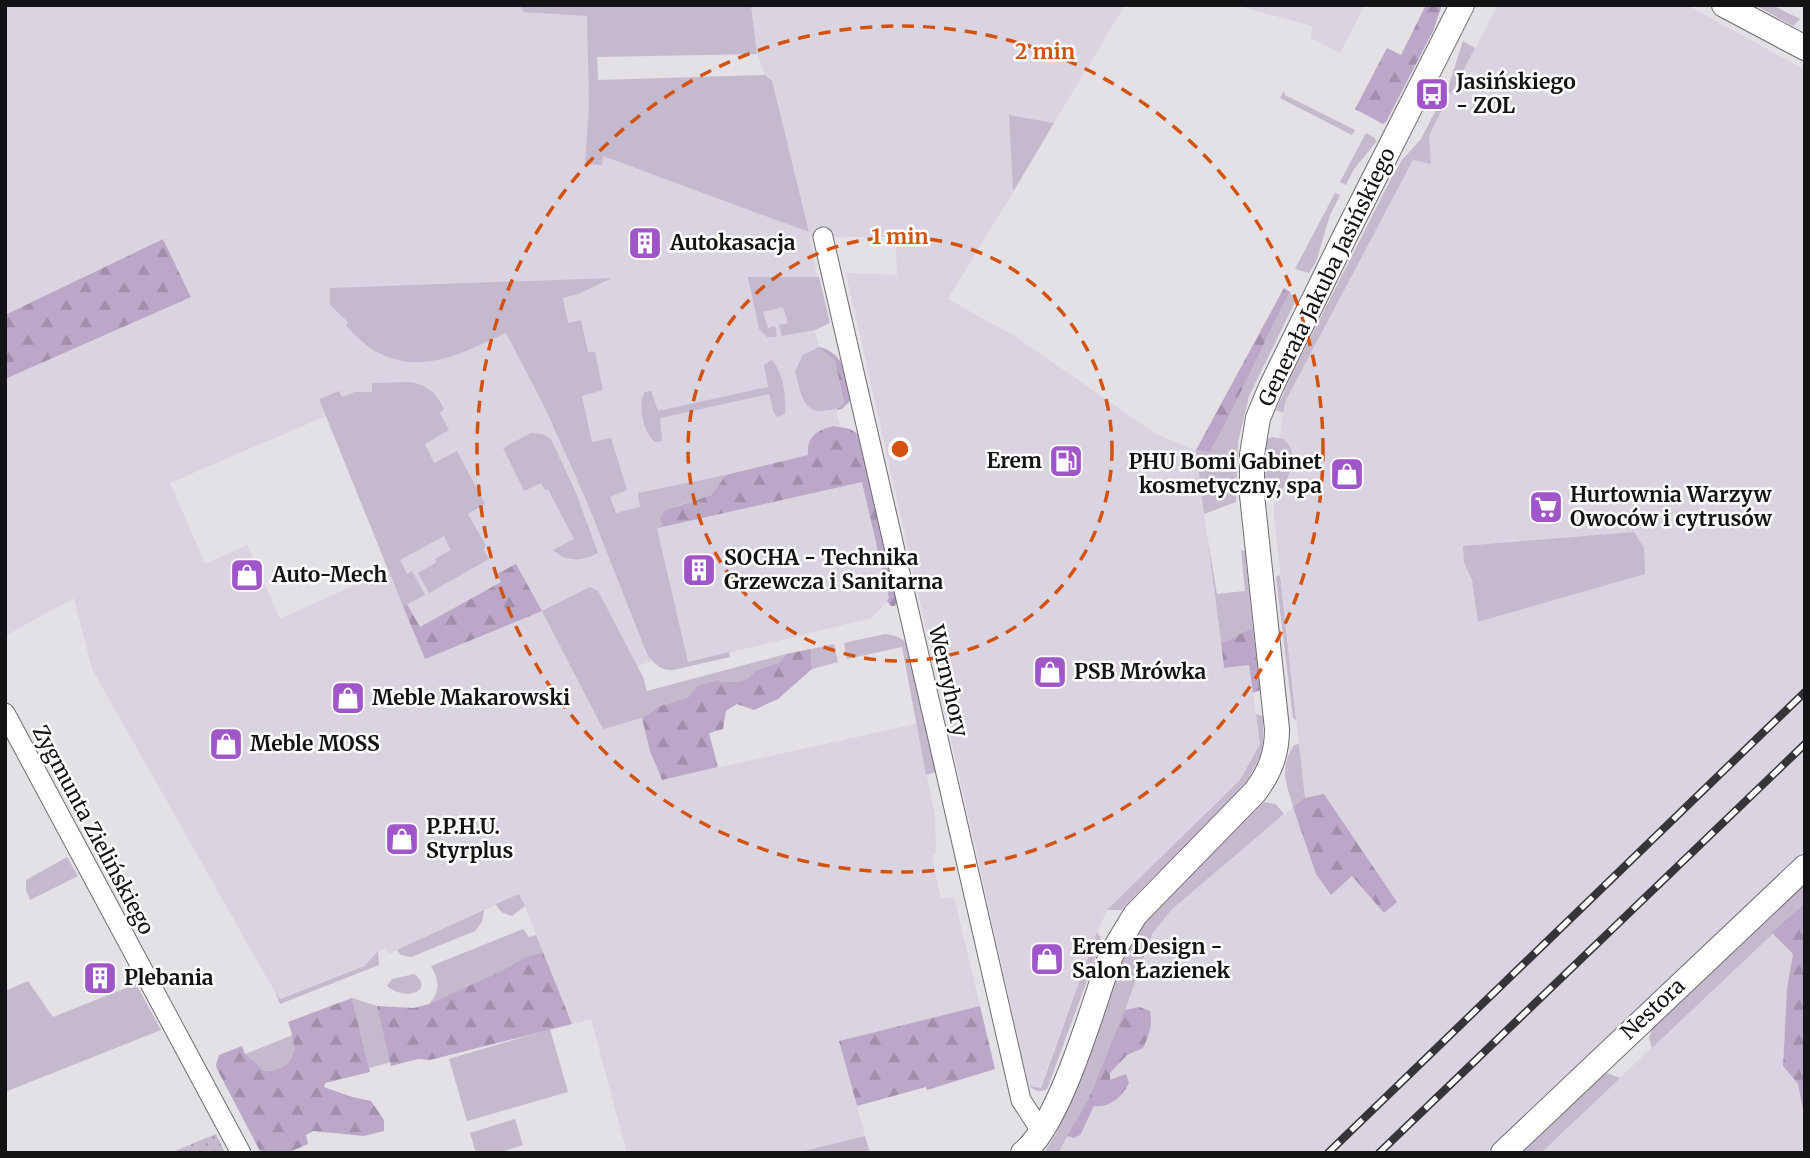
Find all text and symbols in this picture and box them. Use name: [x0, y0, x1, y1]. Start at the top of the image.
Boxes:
text: 2 min: [1015, 38, 1075, 65]
place label: Jasińskiego - ZOL: [1455, 68, 1576, 119]
bus stop icon: Jasińskiego - ZOL: [1413, 75, 1451, 113]
street label: Generała Jakuba Jasińskiego: [1252, 143, 1401, 411]
text: 1 min: [871, 223, 929, 250]
building icon: Autokasacja: [626, 224, 664, 262]
place label: Autokasacja: [669, 229, 796, 256]
centre of rings: [888, 437, 912, 461]
fuel station icon: Erem: [1047, 442, 1085, 480]
place label: Erem: [986, 447, 1042, 474]
place label: PHU Bomi Gabinet kosmetyczny, spa: [1129, 448, 1323, 499]
shop icon: PHU Bomi Gabinet kosmetyczny, spa: [1328, 455, 1366, 493]
place label: Hurtownia Warzyw Owoców i cytrusów: [1570, 481, 1773, 532]
supermarket icon: Hurtownia Warzyw Owoców i cytrusów: [1527, 488, 1565, 526]
place label: SOCHA - Technika Grzewcza i Sanitarna: [724, 544, 943, 595]
building icon: SOCHA - Technika Grzewcza i Sanitarna: [680, 551, 718, 589]
shop icon: Auto-Mech: [228, 556, 266, 594]
place label: Auto-Mech: [271, 561, 387, 588]
street label: Wernyhory: [922, 622, 975, 740]
shop icon: PSB Mrówka: [1031, 653, 1069, 691]
place label: PSB Mrówka: [1074, 658, 1207, 685]
shop icon: Meble Makarowski: [329, 679, 367, 717]
place label: Meble Makarowski: [372, 684, 570, 711]
street label: Zygmunta Zielińskiego: [27, 720, 160, 939]
shop icon: Meble MOSS: [207, 725, 245, 763]
place label: Meble MOSS: [250, 730, 380, 757]
place label: P.P.H.U. Styrplus: [426, 813, 513, 864]
shop icon: P.P.H.U. Styrplus: [383, 820, 421, 858]
place label: Erem Design - Salon Łazienek: [1072, 933, 1231, 984]
shop icon: Erem Design - Salon Łazienek: [1028, 940, 1066, 978]
building icon: Plebania: [81, 959, 119, 997]
place label: Plebania: [124, 964, 214, 991]
street label: Nestora: [1615, 972, 1690, 1045]

